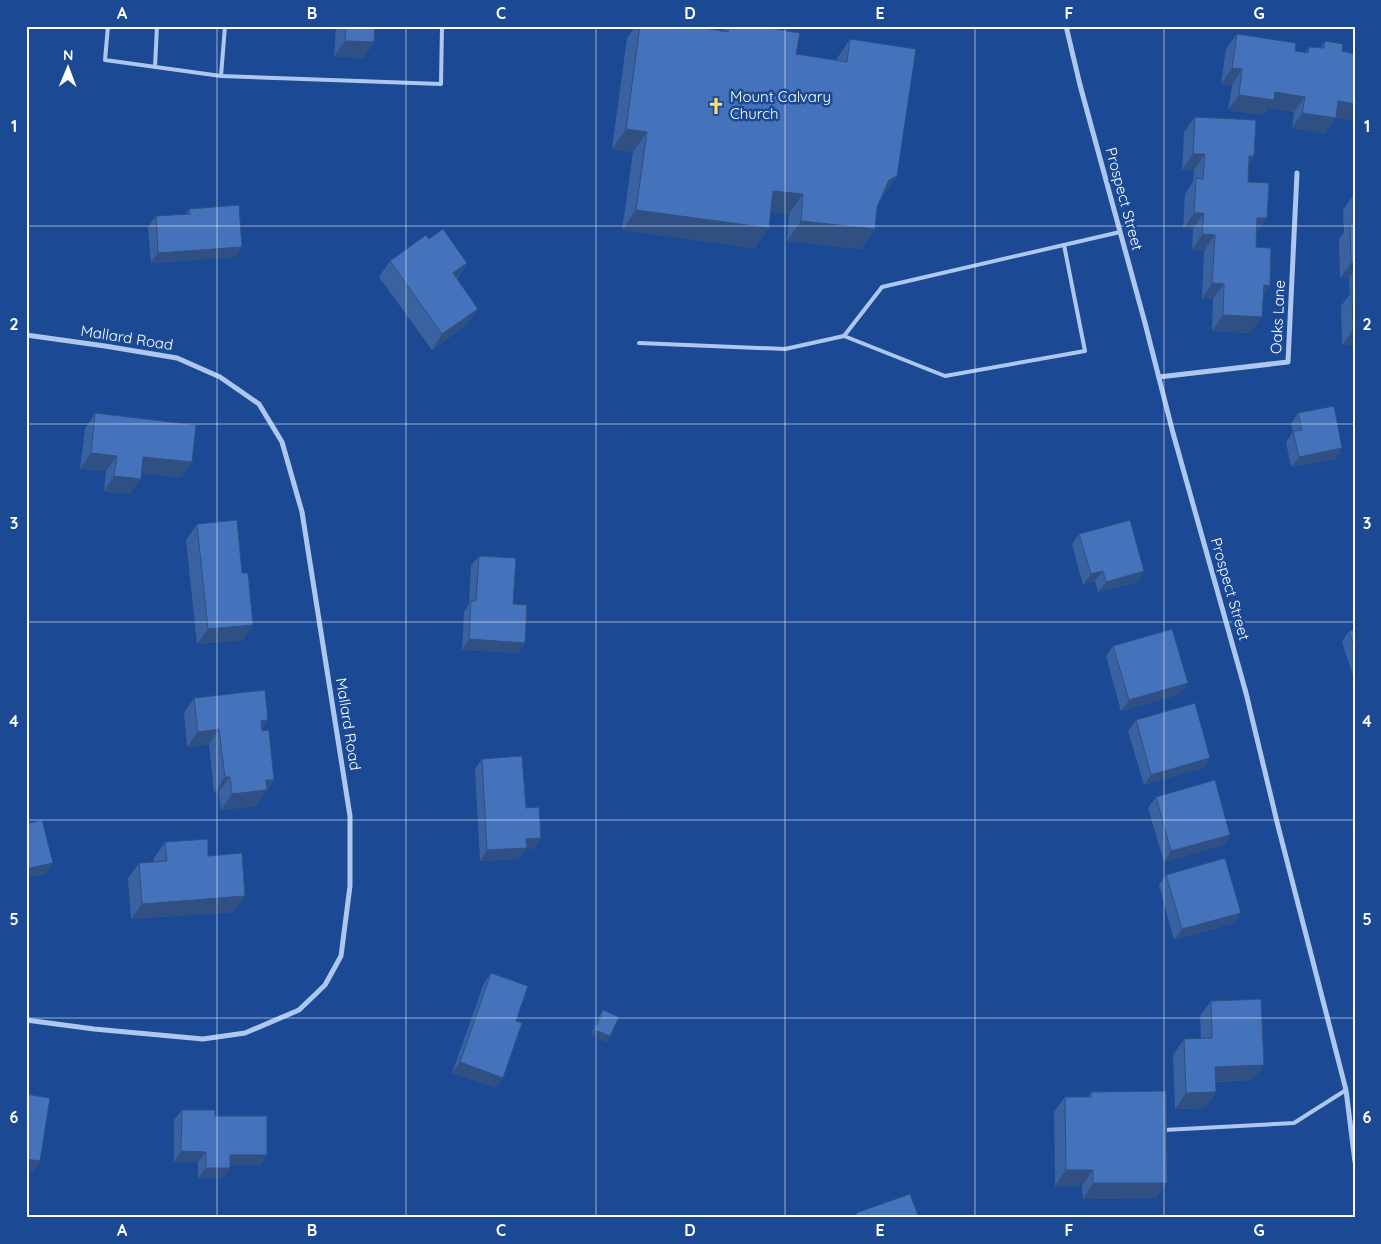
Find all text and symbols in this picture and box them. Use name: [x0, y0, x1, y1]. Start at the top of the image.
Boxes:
text: A: [117, 3, 128, 23]
text: B: [307, 3, 317, 23]
text: C: [496, 3, 506, 23]
text: D: [684, 3, 696, 23]
text: E: [875, 3, 885, 23]
text: F: [1065, 3, 1074, 23]
text: G: [1253, 3, 1265, 23]
north arrow: [42, 42, 92, 92]
text: N: [63, 46, 74, 64]
place label: Mount Calvary Church: [730, 87, 831, 123]
church icon: Mount Calvary Church: [706, 96, 726, 116]
text: 1: [11, 116, 17, 136]
text: 1: [1364, 116, 1370, 136]
street label: Prospect Street: [1102, 145, 1147, 253]
street label: Oaks Lane: [1266, 280, 1289, 354]
text: 2: [9, 314, 19, 334]
text: 2: [1362, 314, 1372, 334]
street label: Mallard Road: [79, 321, 175, 354]
text: 3: [10, 513, 18, 533]
text: 3: [1363, 513, 1371, 533]
street label: Prospect Street: [1207, 535, 1254, 642]
street label: Mallard Road: [332, 676, 365, 772]
text: 4: [9, 711, 19, 731]
text: 4: [1362, 711, 1372, 731]
text: 5: [9, 909, 19, 929]
text: 5: [1362, 909, 1372, 929]
text: 6: [10, 1107, 19, 1127]
text: 6: [1363, 1107, 1372, 1127]
text: A: [117, 1220, 128, 1240]
text: B: [307, 1220, 317, 1240]
text: C: [496, 1220, 506, 1240]
text: D: [684, 1220, 696, 1240]
text: E: [875, 1220, 885, 1240]
text: F: [1065, 1220, 1074, 1240]
text: G: [1253, 1220, 1265, 1240]

